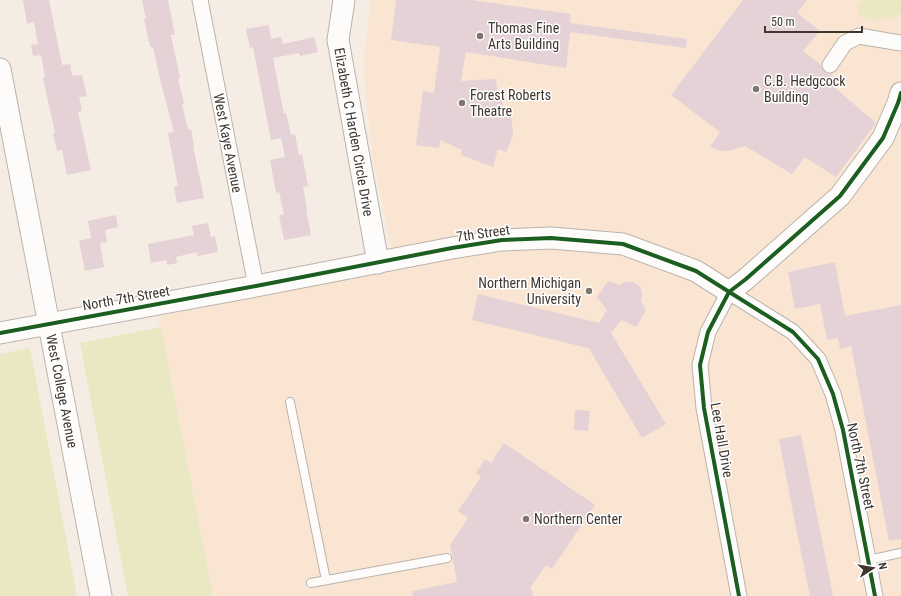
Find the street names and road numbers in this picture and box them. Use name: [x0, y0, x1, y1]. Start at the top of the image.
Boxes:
street label: Elizabeth C Harden Circle Drive: [331, 47, 377, 218]
street label: West Kaye Avenue: [211, 92, 246, 194]
street label: 7th Street: [455, 221, 511, 245]
street label: North 7th Street: [81, 282, 171, 314]
street label: West College Avenue: [43, 333, 81, 450]
street label: Lee Hall Drive: [708, 401, 737, 479]
street label: North 7th Street: [844, 421, 878, 511]

